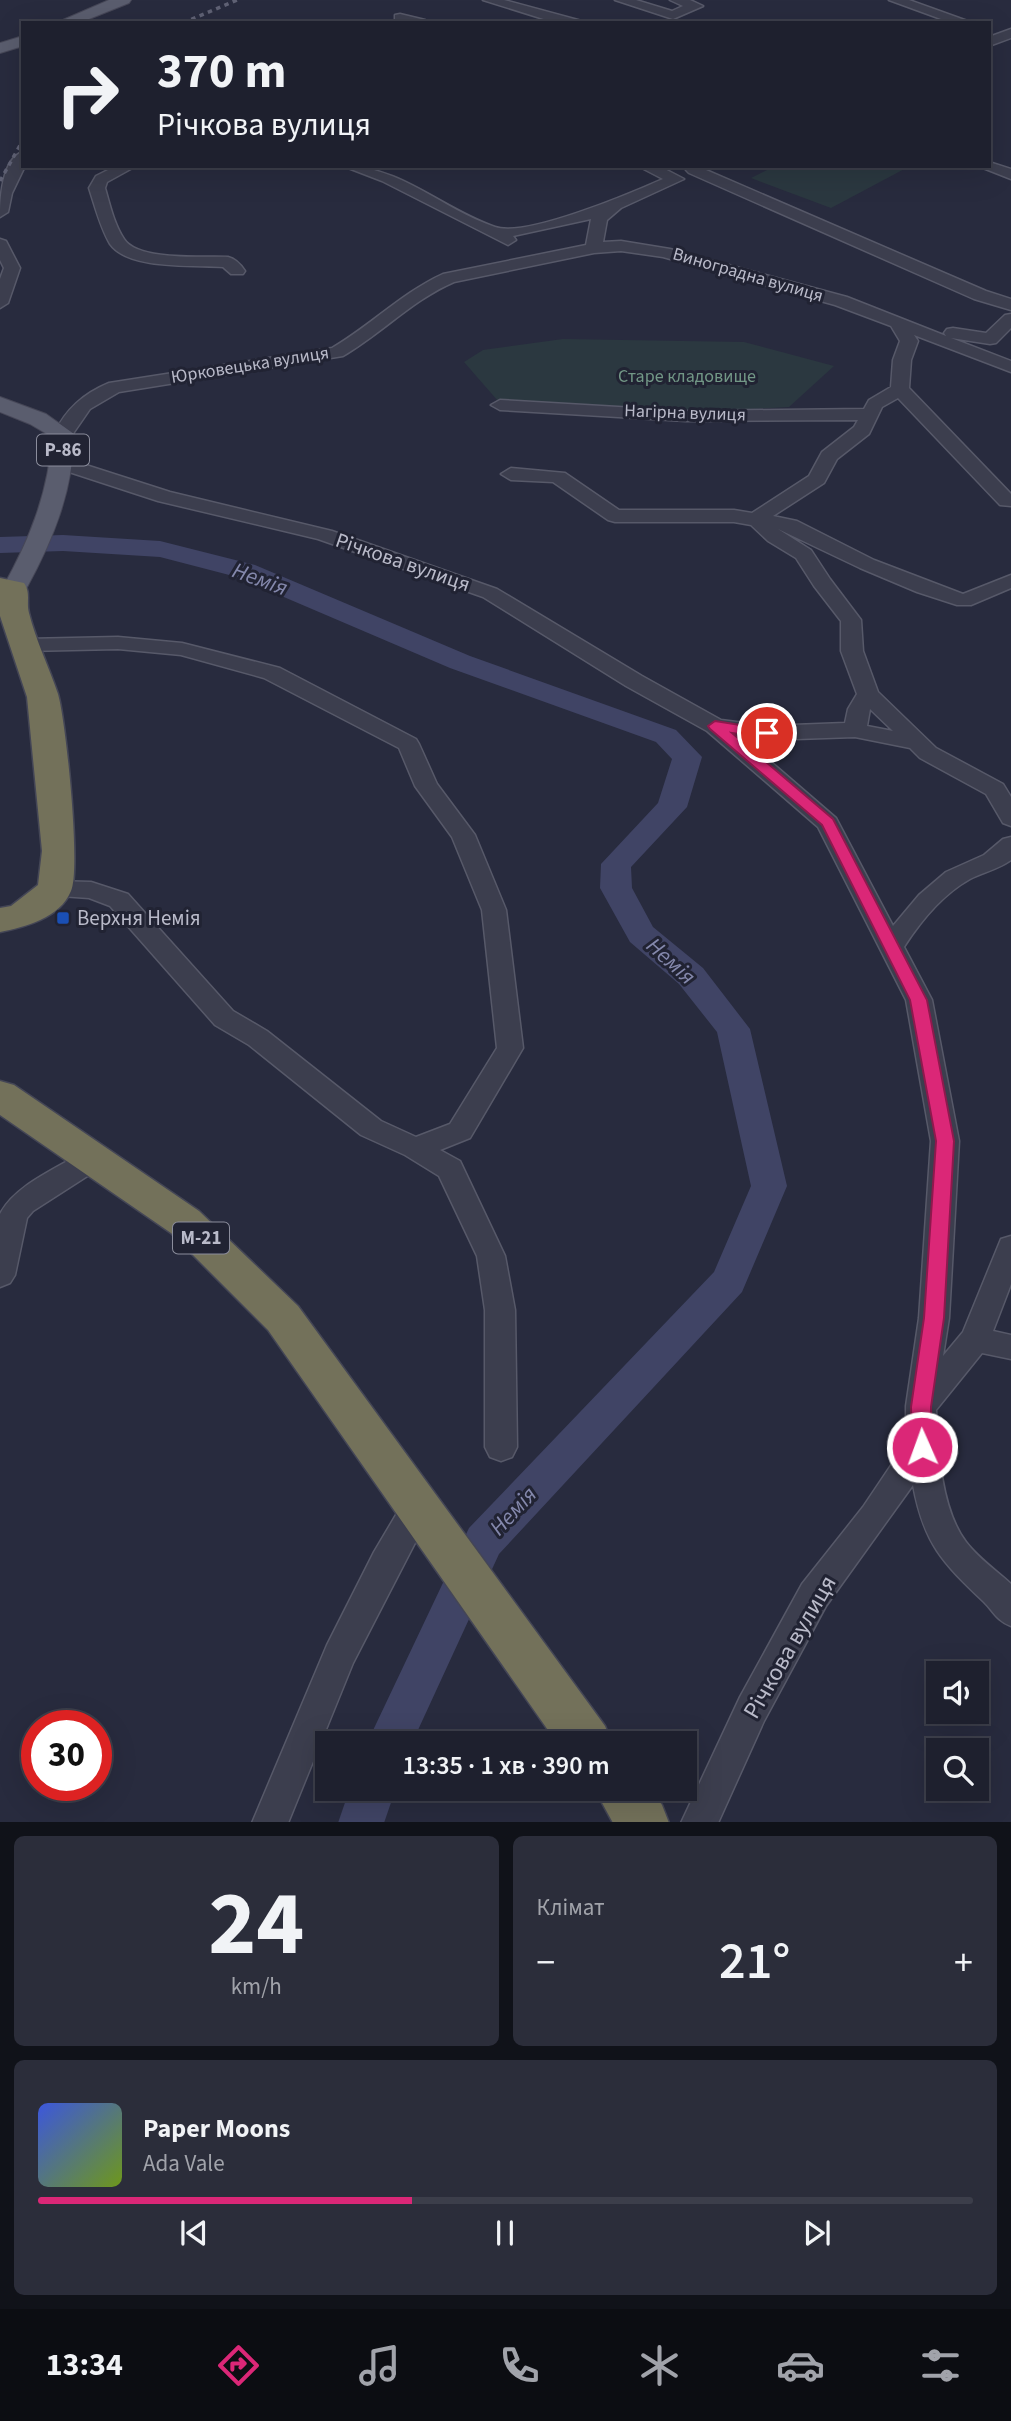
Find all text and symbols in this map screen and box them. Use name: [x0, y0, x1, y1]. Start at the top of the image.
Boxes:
text: 370 m: [157, 37, 286, 107]
icon: right: [42, 49, 133, 140]
text: Річкова вулиця: [157, 102, 371, 148]
street label: Виноградна вулиця: [670, 242, 826, 308]
street label: Юрковецька вулиця: [169, 340, 331, 390]
park label: Старе кладовище: [618, 364, 756, 389]
street label: Нагірна вулиця: [624, 398, 746, 428]
road number: Р-86: [37, 435, 89, 466]
street label: Річкова вулиця: [332, 525, 474, 599]
water label: Немія: [228, 554, 292, 604]
pin: [737, 703, 797, 763]
icon: arrive: [748, 714, 786, 752]
place label: Верхня Немія: [77, 903, 201, 933]
marker: Верхня Немія: [55, 910, 71, 926]
water label: Немія: [639, 930, 703, 992]
road number: М-21: [173, 1222, 229, 1254]
position arrow: [885, 1410, 959, 1484]
water label: Немія: [482, 1479, 544, 1543]
street label: Річкова вулиця: [735, 1569, 845, 1725]
map controls: [926, 1661, 989, 1801]
button: sound: [926, 1661, 989, 1724]
speed limit sign: 30: [21, 1710, 112, 1801]
button: search: [926, 1738, 989, 1801]
text: 13:35 · 1 хв · 390 m: [402, 1747, 610, 1784]
text: 24: [208, 1860, 304, 1989]
text: Клімат: [537, 1891, 605, 1924]
text: 21°: [719, 1925, 790, 1999]
text: −: [537, 1936, 555, 1990]
text: +: [954, 1936, 973, 1990]
text: km/h: [231, 1970, 282, 2003]
text: Paper Moons: [143, 2110, 290, 2147]
text: Ada Vale: [143, 2147, 225, 2180]
icon: previous: [175, 2214, 213, 2252]
icon: pause: [486, 2214, 524, 2252]
icon: next: [798, 2214, 836, 2252]
icon: directions: [214, 2341, 263, 2390]
icon: music: [355, 2341, 404, 2390]
icon: phone: [495, 2341, 544, 2390]
icon: climate: [635, 2341, 684, 2390]
icon: car: [776, 2341, 825, 2390]
icon: filters: [916, 2341, 965, 2390]
text: 13:34: [46, 2342, 123, 2388]

